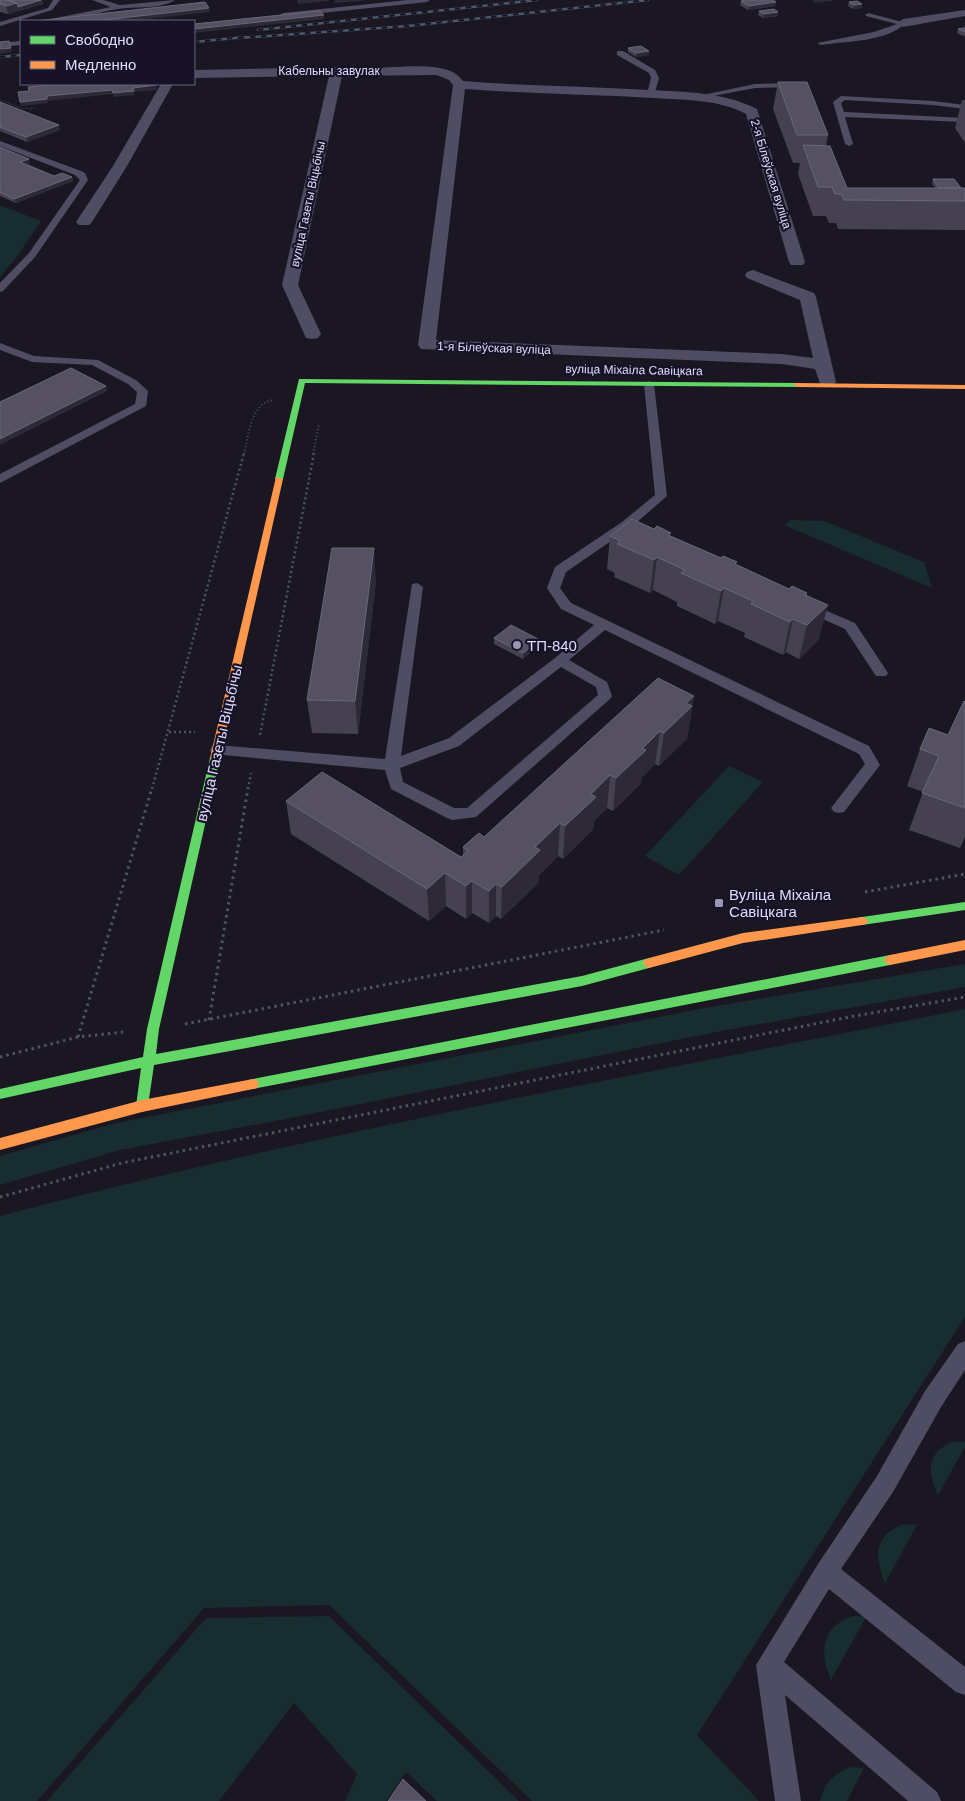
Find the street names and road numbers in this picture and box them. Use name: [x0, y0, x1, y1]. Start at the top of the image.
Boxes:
street label: Кабельны завулак: [278, 64, 380, 78]
street label: 2-я Білеўская вуліца: [748, 118, 794, 231]
street label: вуліца Газеты Віцьбічы: [288, 140, 328, 268]
street label: 1-я Білеўская вуліца: [437, 339, 551, 357]
street label: вуліца Міхаіла Савіцкага: [565, 362, 703, 378]
street label: вуліца Газеты Віцьбічы: [193, 663, 245, 823]

